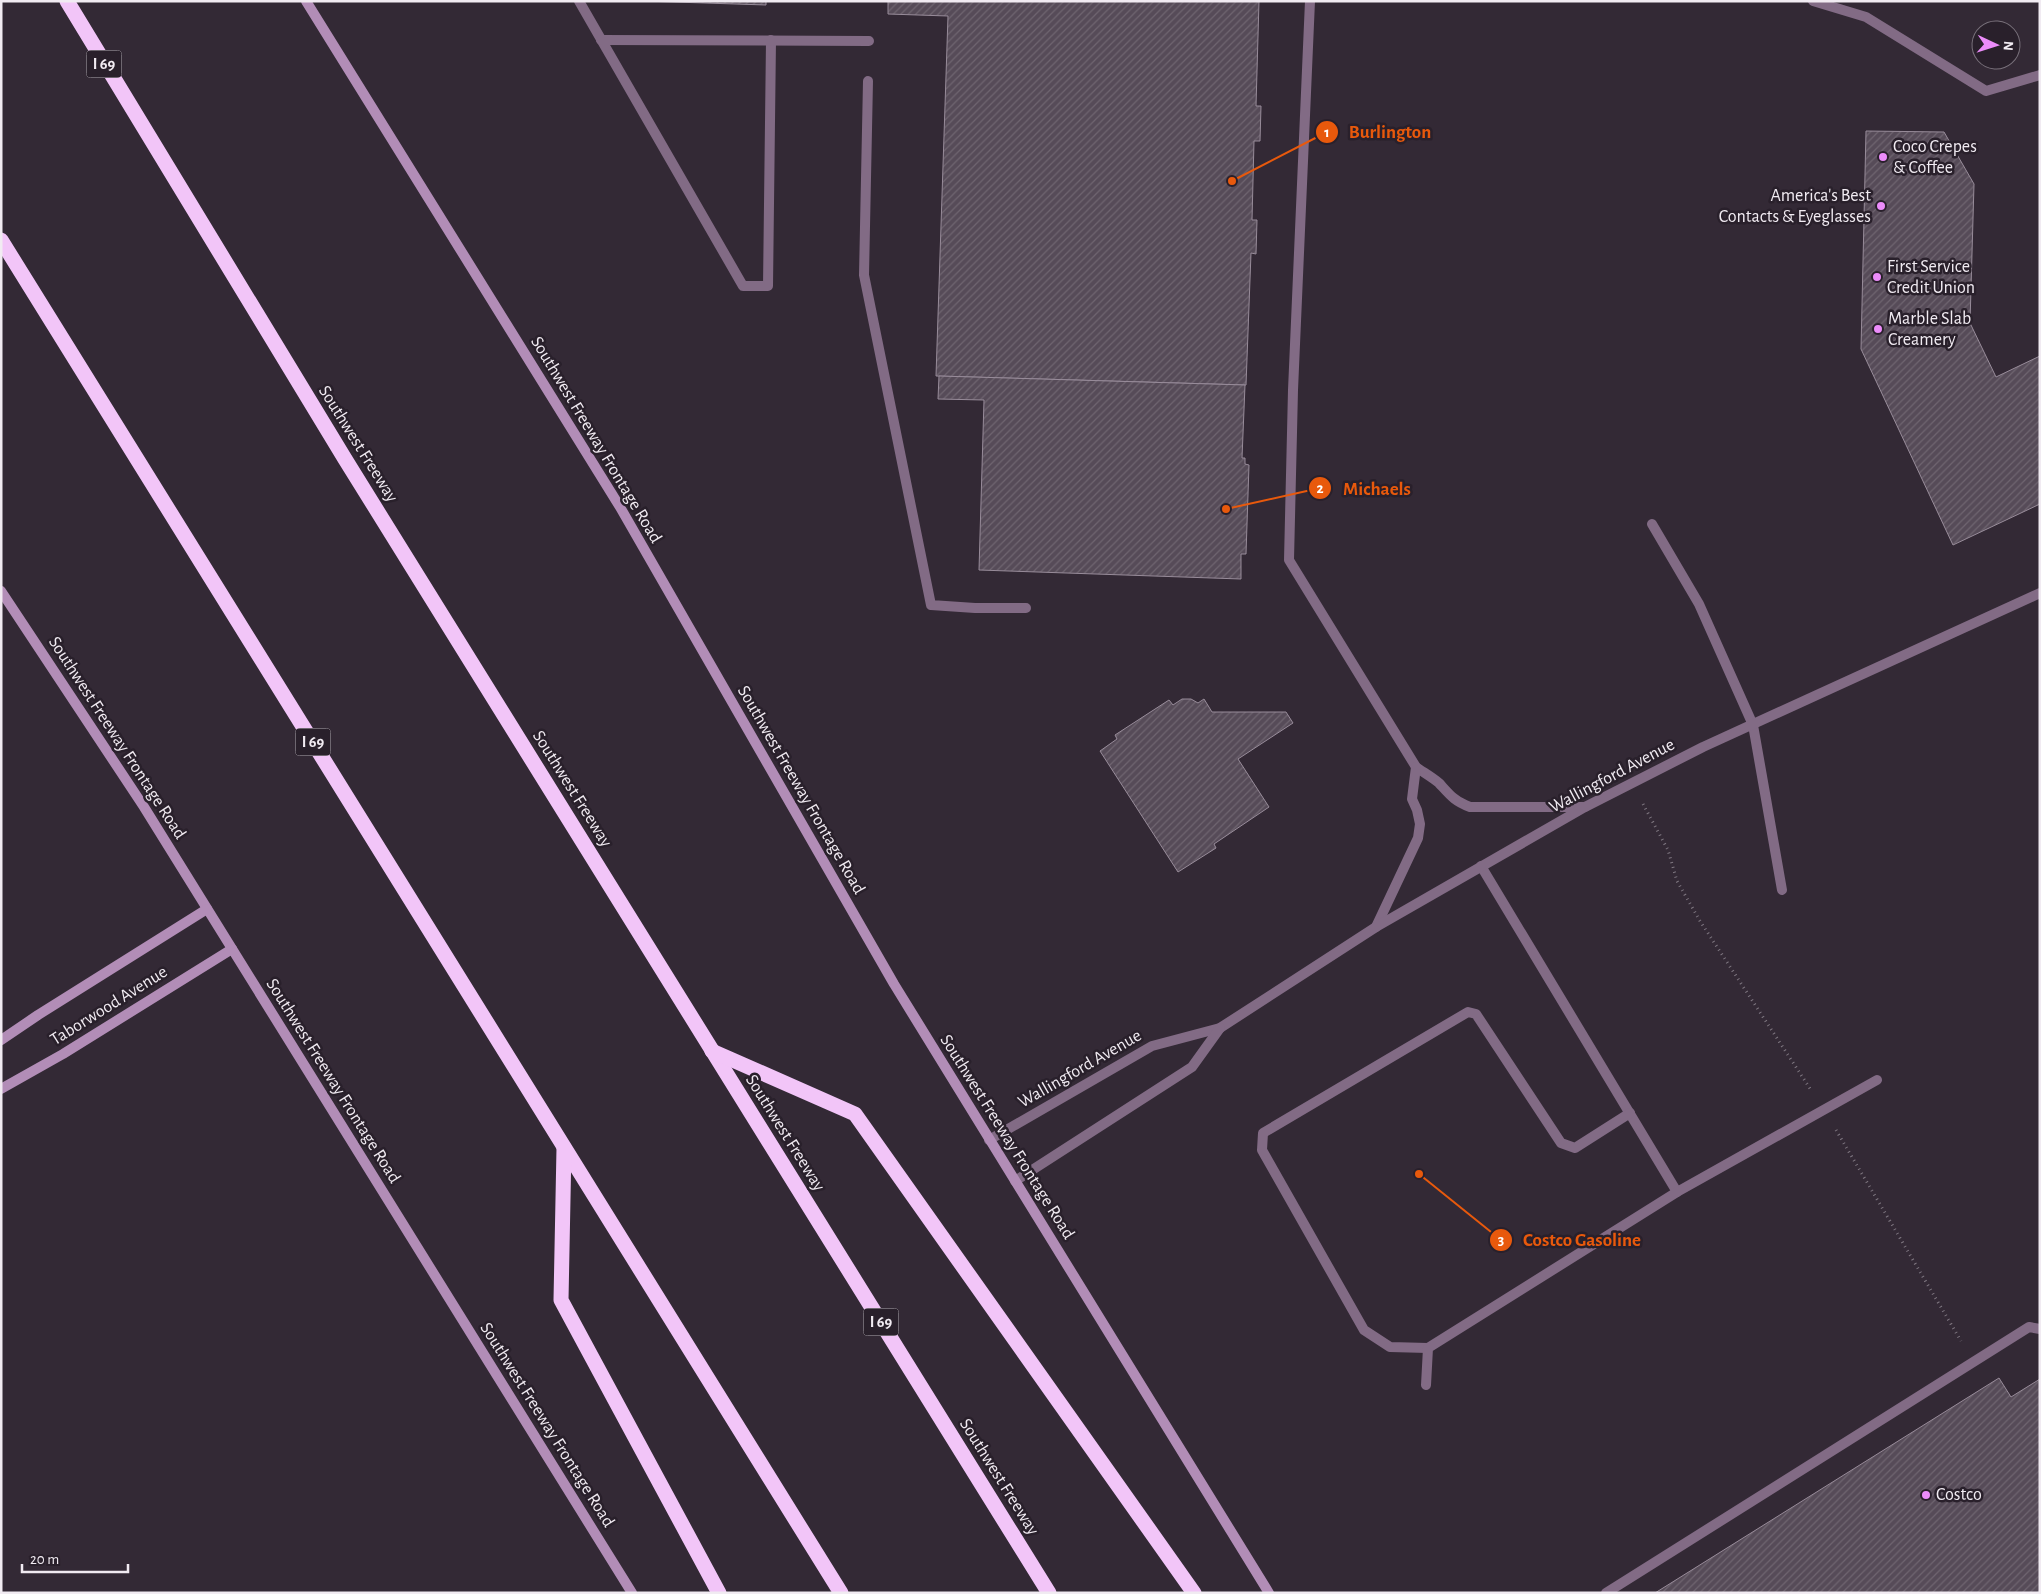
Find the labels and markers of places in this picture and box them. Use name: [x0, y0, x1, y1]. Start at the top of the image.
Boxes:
callout: Burlington: [1314, 115, 1442, 149]
place label: Coco Crepes & Coffee: [1893, 138, 1977, 177]
marker: Coco Crepes & Coffee: [1877, 151, 1889, 163]
place label: America's Best Contacts & Eyeglasses: [1719, 187, 1871, 226]
marker: America's Best Contacts & Eyeglasses: [1875, 200, 1887, 212]
place label: First Service Credit Union: [1887, 258, 1975, 297]
marker: First Service Credit Union: [1871, 271, 1883, 283]
place label: Marble Slab Creamery: [1888, 310, 1971, 349]
marker: Marble Slab Creamery: [1872, 323, 1884, 335]
callout: Michaels: [1308, 471, 1421, 505]
callout: Costco Gasoline: [1488, 1223, 1651, 1257]
place label: Costco: [1936, 1486, 1982, 1504]
marker: Costco: [1920, 1489, 1932, 1501]

